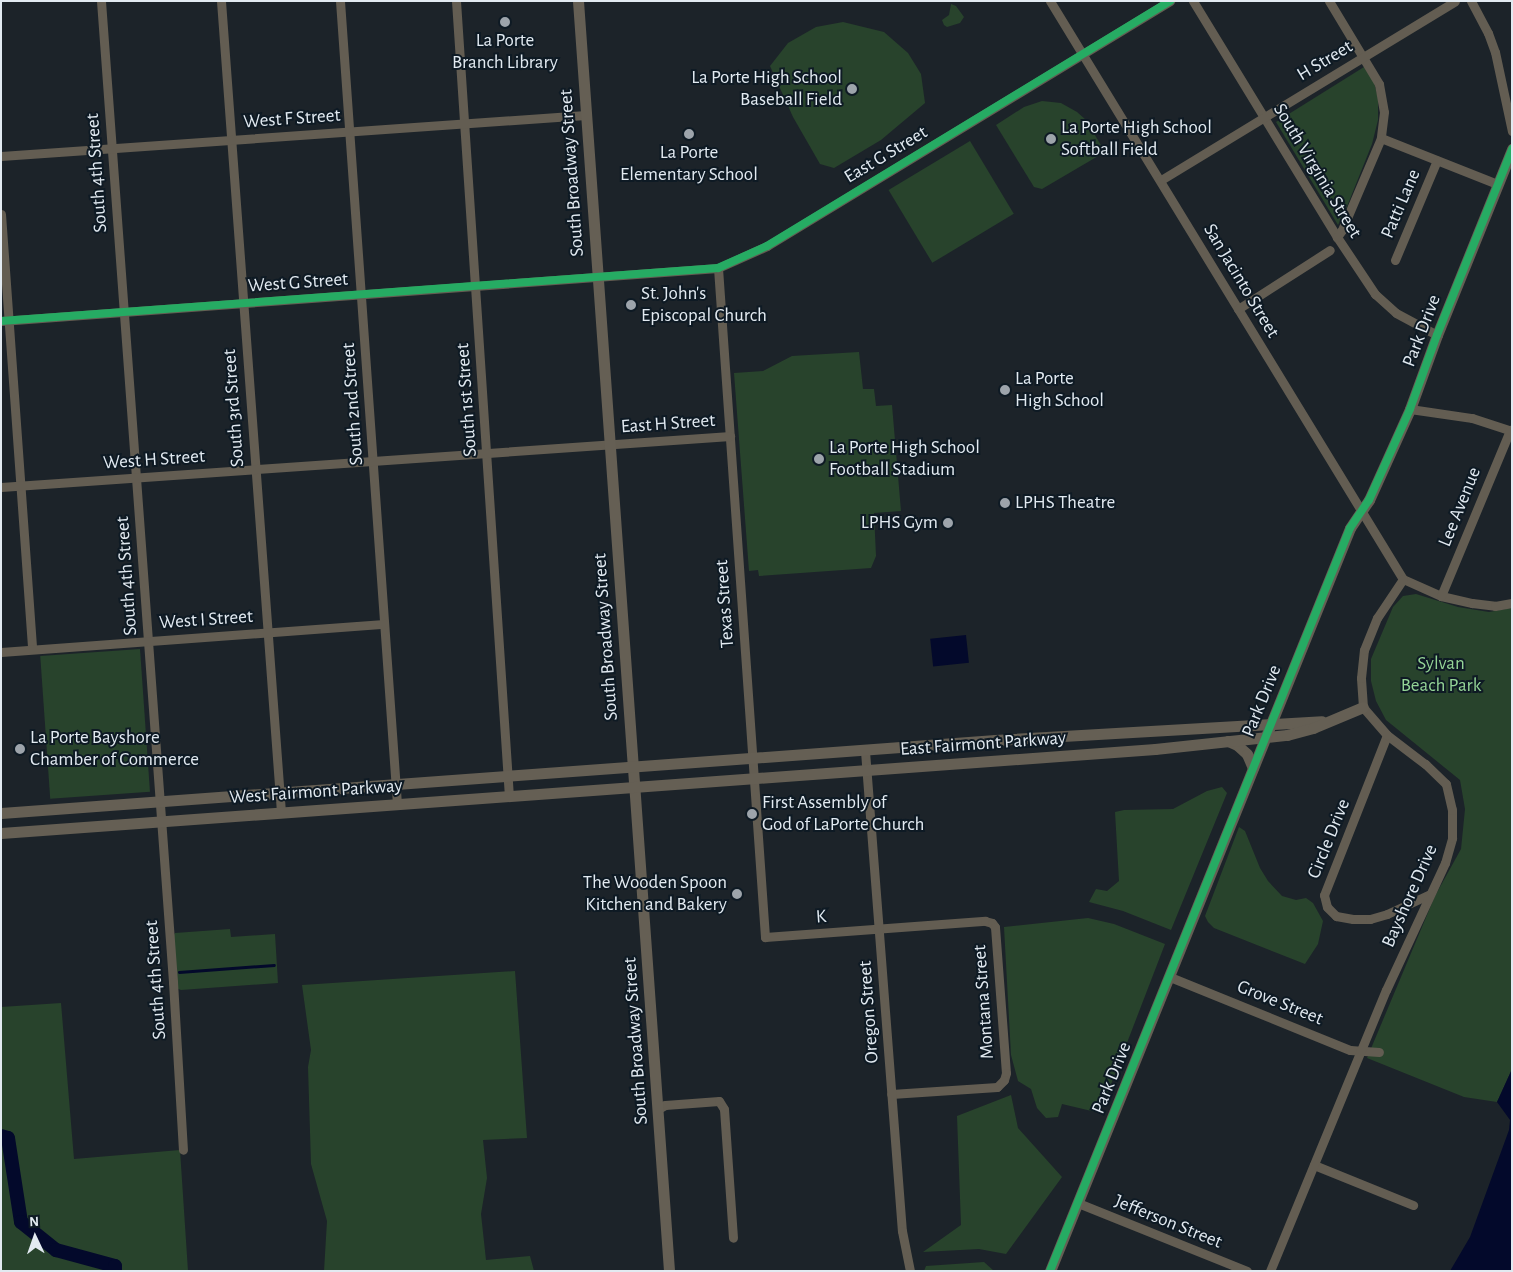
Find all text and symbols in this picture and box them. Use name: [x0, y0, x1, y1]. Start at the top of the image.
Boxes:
marker: La Porte Branch Library: [499, 16, 511, 28]
place label: La Porte Branch Library: [452, 30, 558, 74]
street label: H Street: [1293, 36, 1357, 86]
place label: La Porte High School Baseball Field: [691, 67, 842, 111]
marker: La Porte High School Baseball Field: [846, 83, 858, 95]
street label: South Broadway Street: [555, 89, 589, 257]
street label: South Virginia Street: [1268, 100, 1366, 242]
street label: West F Street: [243, 104, 341, 134]
street label: South 4th Street: [81, 113, 113, 233]
place label: La Porte High School Softball Field: [1061, 117, 1212, 161]
street label: East G Street: [840, 121, 932, 189]
marker: La Porte Elementary School: [683, 128, 695, 140]
marker: La Porte High School Softball Field: [1045, 133, 1057, 145]
place label: La Porte Elementary School: [620, 142, 758, 186]
street label: Patti Lane: [1376, 166, 1426, 242]
street label: San Jacinto Street: [1198, 220, 1284, 342]
street label: West G Street: [247, 268, 349, 298]
place label: St. John's Episcopal Church: [641, 283, 767, 327]
street label: Park Drive: [1398, 292, 1446, 370]
marker: St. John's Episcopal Church: [625, 299, 637, 311]
street label: South 2nd Street: [337, 342, 369, 466]
street label: South 1st Street: [452, 342, 482, 458]
street label: South 3rd Street: [219, 348, 249, 468]
place label: La Porte High School: [1015, 368, 1104, 412]
marker: La Porte High School: [999, 384, 1011, 396]
street label: East H Street: [620, 409, 716, 439]
place label: La Porte High School Football Stadium: [829, 437, 980, 481]
street label: West H Street: [102, 445, 206, 475]
marker: La Porte High School Football Stadium: [813, 453, 825, 465]
street label: Lee Avenue: [1434, 464, 1486, 550]
place label: LPHS Theatre: [1015, 492, 1115, 514]
marker: LPHS Theatre: [999, 497, 1011, 509]
place label: LPHS Gym: [861, 512, 938, 534]
street label: South 4th Street: [111, 516, 143, 636]
marker: LPHS Gym: [942, 517, 954, 529]
street label: South Broadway Street: [589, 553, 623, 721]
street label: Texas Street: [711, 559, 739, 649]
street label: West I Street: [158, 605, 254, 635]
park label: Sylvan Beach Park: [1401, 653, 1481, 697]
street label: Park Drive: [1237, 662, 1287, 740]
place label: La Porte Bayshore Chamber of Commerce: [30, 727, 199, 771]
street label: East Fairmont Parkway: [899, 727, 1067, 761]
marker: La Porte Bayshore Chamber of Commerce: [14, 743, 26, 755]
street label: West Fairmont Parkway: [229, 775, 403, 809]
place label: First Assembly of God of LaPorte Church: [762, 792, 924, 836]
street label: Circle Drive: [1303, 796, 1355, 882]
marker: First Assembly of God of LaPorte Church: [746, 808, 758, 820]
street label: Bayshore Drive: [1377, 841, 1443, 951]
place label: The Wooden Spoon Kitchen and Bakery: [583, 872, 727, 916]
marker: The Wooden Spoon Kitchen and Bakery: [731, 888, 743, 900]
street label: K: [815, 905, 827, 929]
street label: South 4th Street: [140, 920, 172, 1040]
street label: Montana Street: [969, 944, 999, 1060]
street label: South Broadway Street: [619, 957, 653, 1125]
street label: Oregon Street: [854, 960, 884, 1064]
street label: Grove Street: [1234, 975, 1326, 1031]
street label: Park Drive: [1087, 1039, 1137, 1117]
street label: Jefferson Street: [1111, 1190, 1225, 1254]
north arrow: [10, 1212, 60, 1262]
text: N: [29, 1215, 39, 1229]

